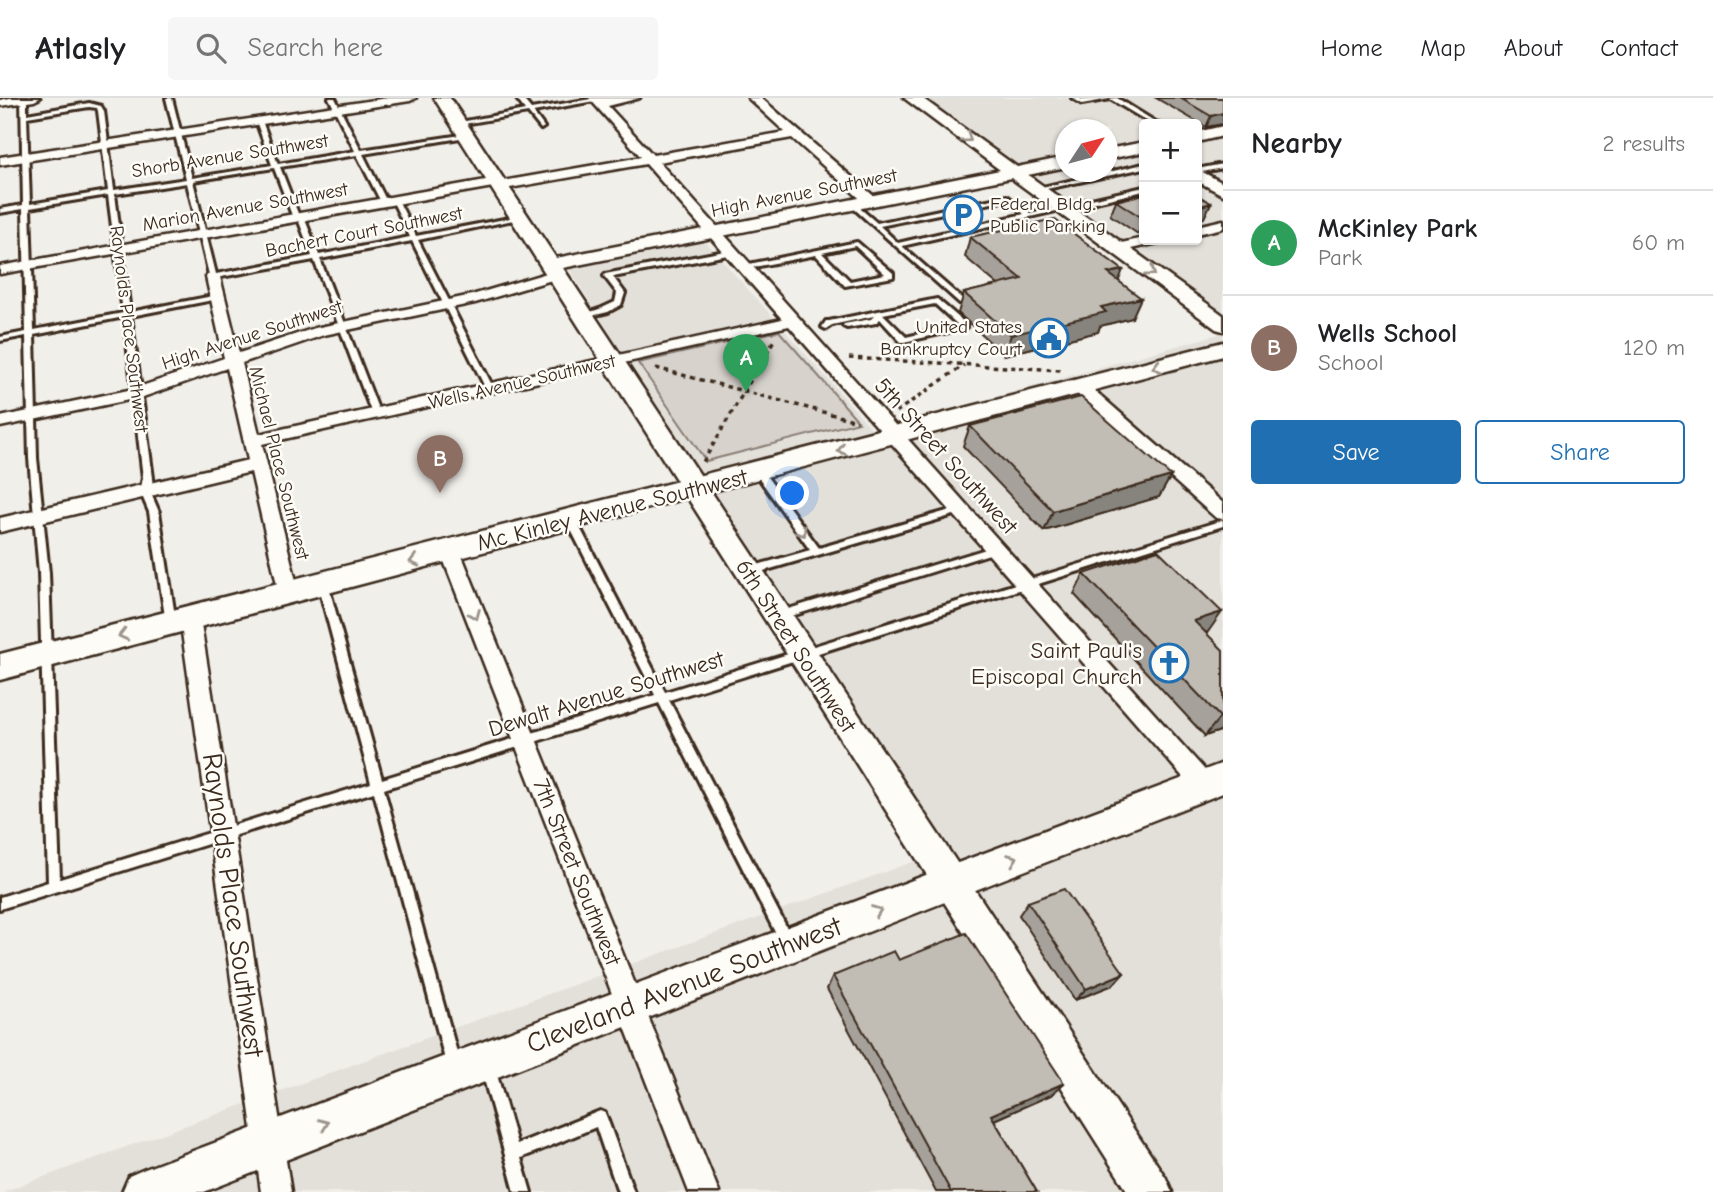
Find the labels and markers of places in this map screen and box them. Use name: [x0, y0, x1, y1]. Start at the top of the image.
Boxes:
place label: Federal Bldg. Public Parking: [990, 193, 1106, 237]
parking icon: Federal Bldg. Public Parking: [942, 194, 984, 236]
place label: United States Bankruptcy Court: [880, 316, 1023, 360]
public building icon: United States Bankruptcy Court: [1028, 317, 1070, 359]
pin: A: [723, 334, 769, 392]
pin: B: [417, 435, 463, 493]
place label: Saint Paul's Episcopal Church: [971, 637, 1142, 690]
church icon: Saint Paul's Episcopal Church: [1148, 642, 1190, 684]

